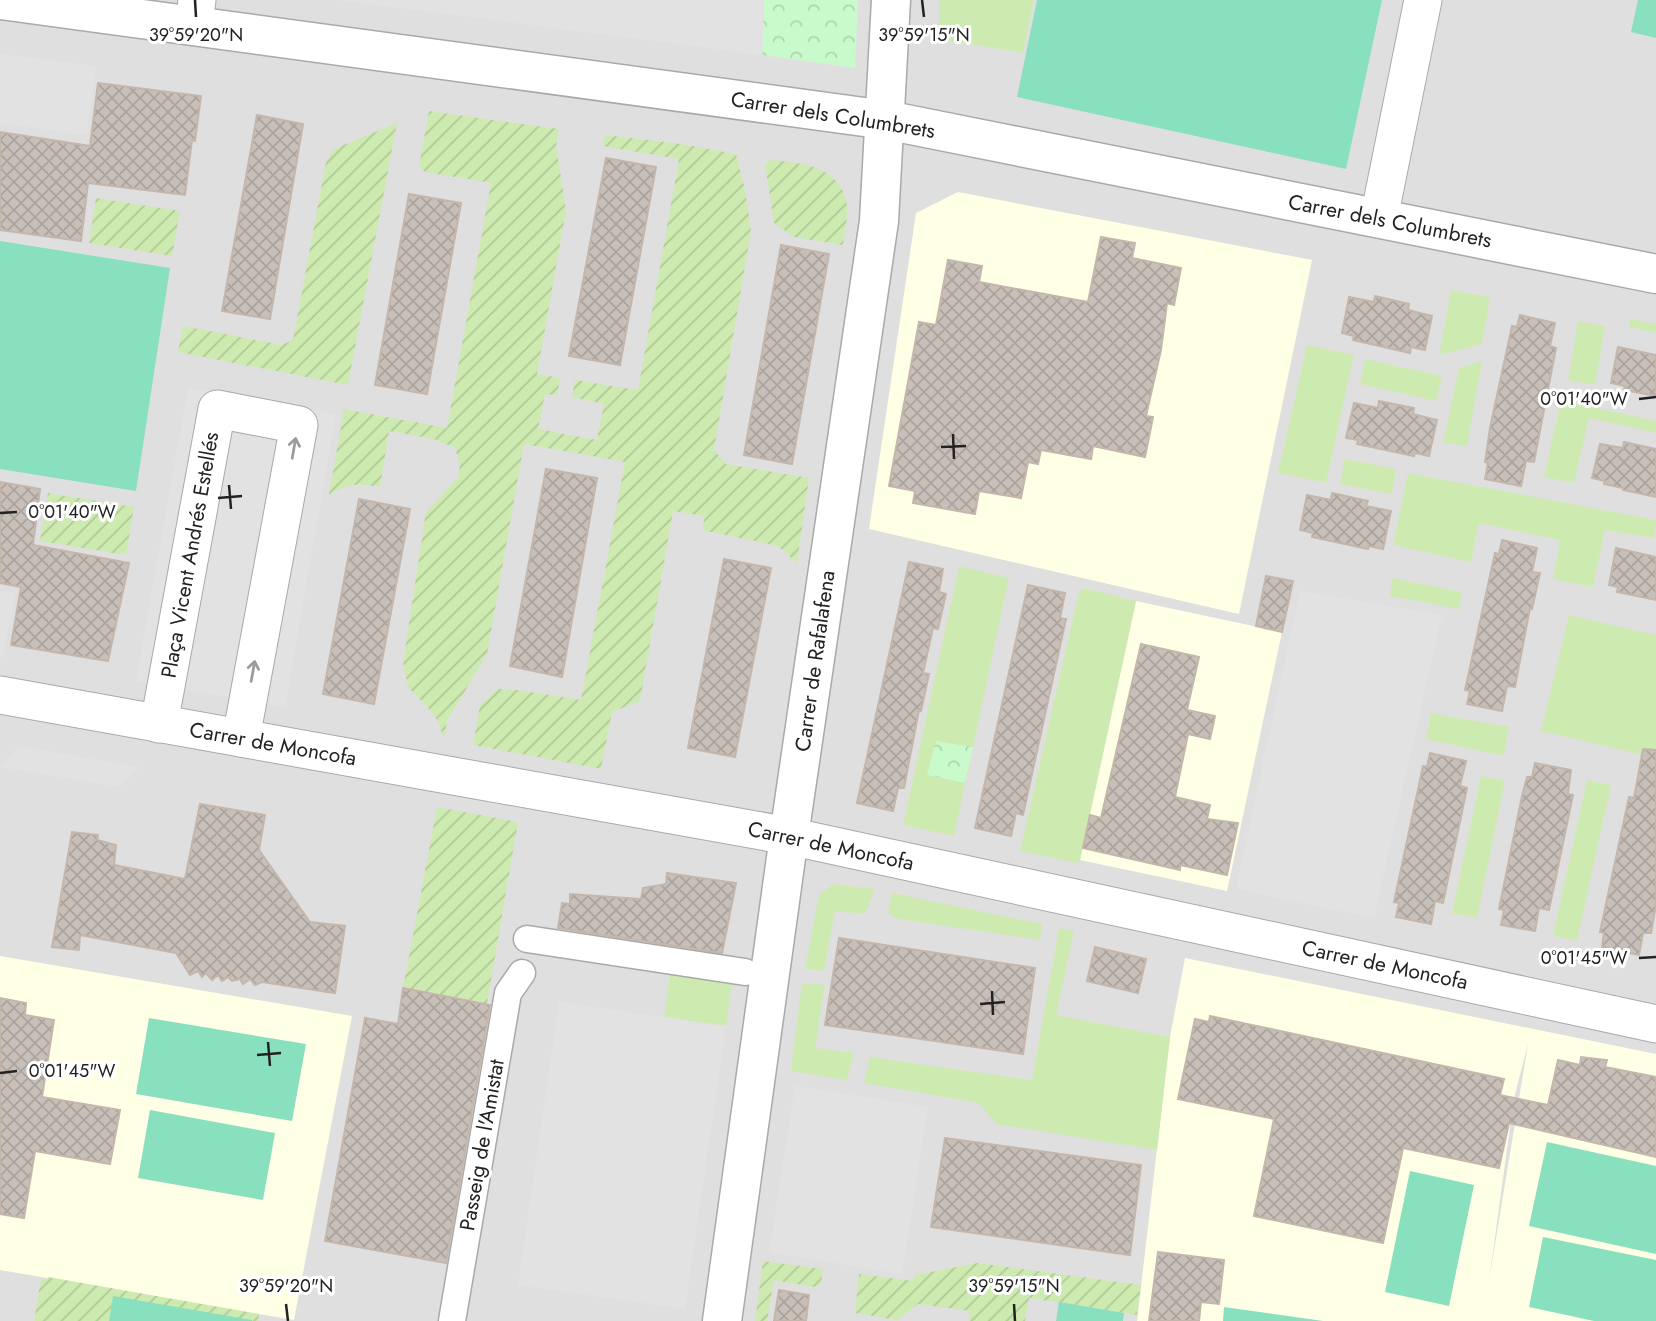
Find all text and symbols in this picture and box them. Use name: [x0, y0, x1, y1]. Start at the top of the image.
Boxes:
text: 39°59'20"N: [149, 22, 243, 48]
text: 39°59'15"N: [878, 22, 970, 48]
street label: Carrer dels Columbrets: [729, 84, 937, 146]
street label: Carrer dels Columbrets: [1286, 187, 1494, 255]
text: 0°01'40"W: [1540, 386, 1628, 412]
street label: Plaça Vicent Andrés Estellés: [154, 430, 226, 680]
one-way arrow: [288, 437, 302, 459]
text: 0°01'40"W: [28, 499, 116, 525]
street label: Carrer de Rafalafena: [787, 568, 843, 754]
one-way arrow: [247, 660, 261, 683]
street label: Carrer de Moncofa: [187, 715, 359, 773]
street label: Carrer de Moncofa: [745, 814, 917, 878]
street label: Carrer de Moncofa: [1299, 933, 1471, 997]
text: 0°01'45"W: [1541, 945, 1628, 971]
street label: Passeig de l'Amistat: [452, 1057, 512, 1233]
text: 0°01'45"W: [29, 1058, 116, 1084]
text: 39°59'20"N: [239, 1273, 333, 1299]
text: 39°59'15"N: [968, 1273, 1060, 1299]

